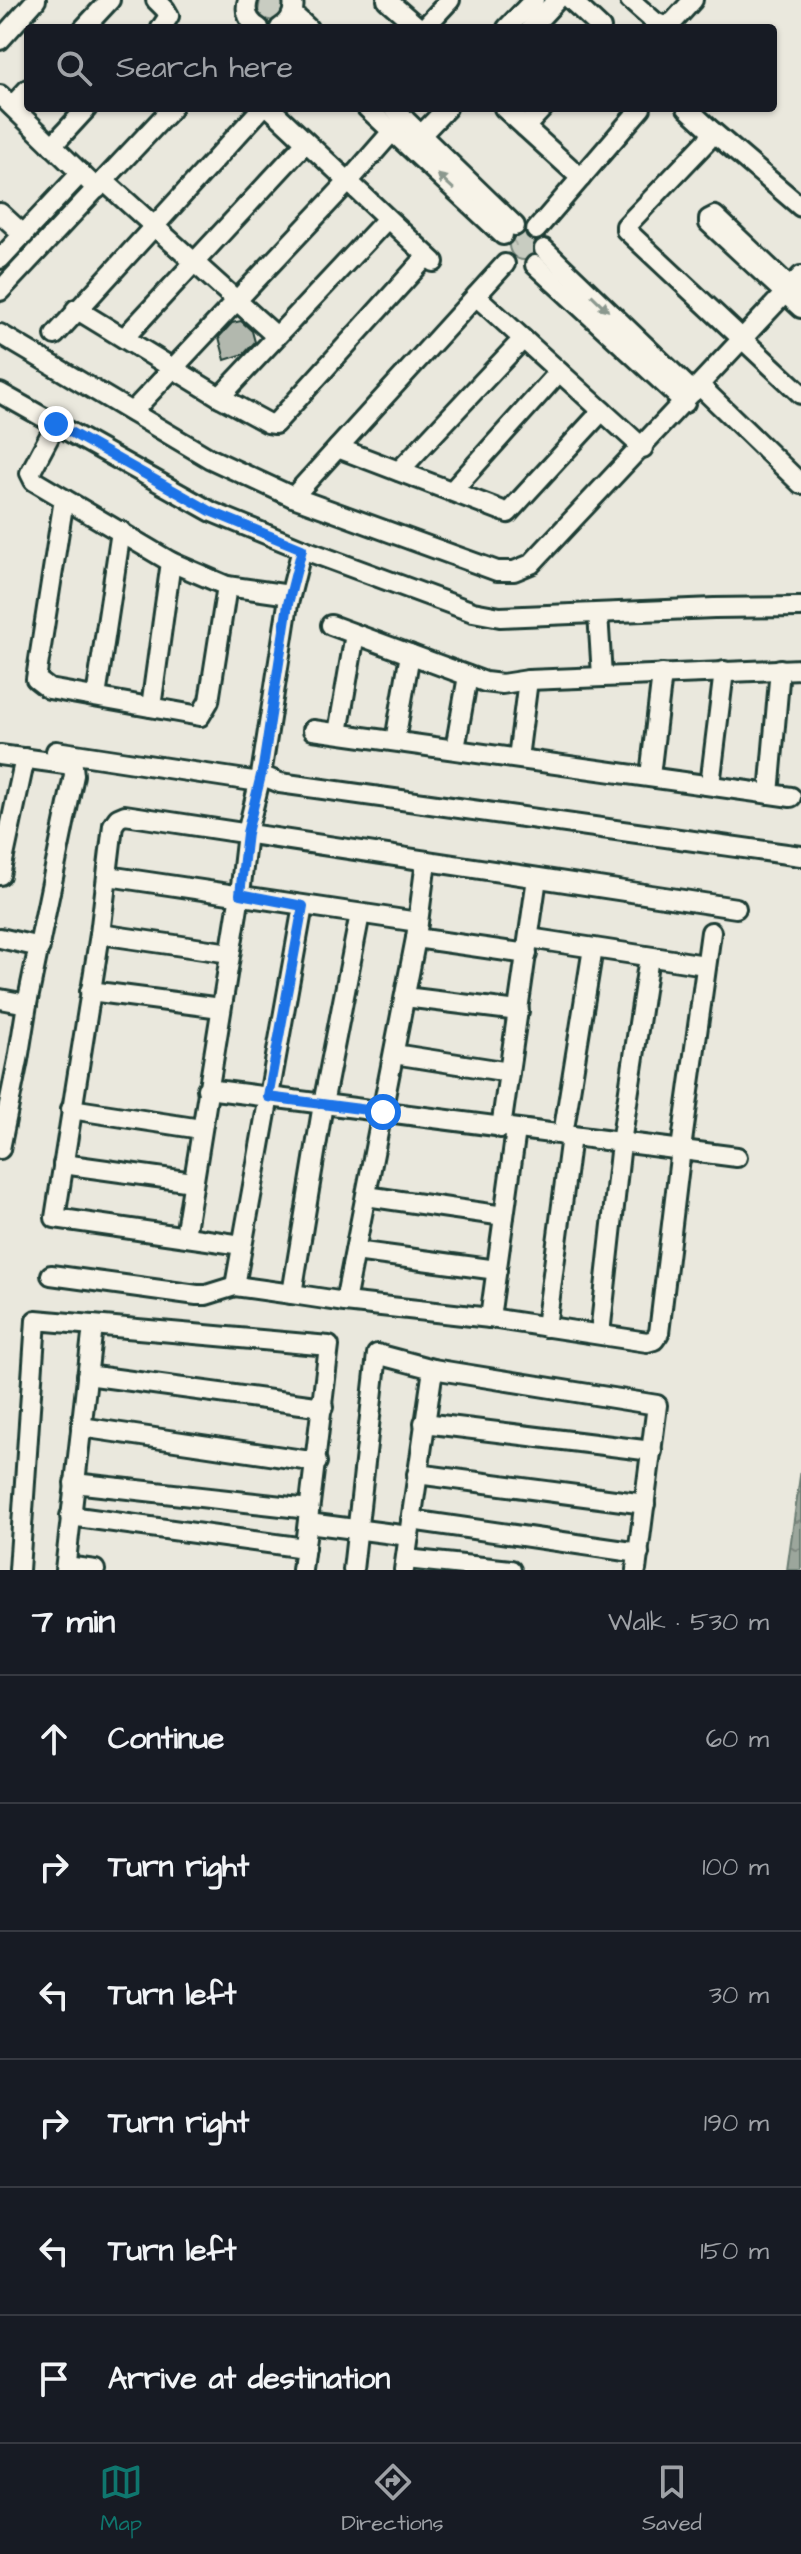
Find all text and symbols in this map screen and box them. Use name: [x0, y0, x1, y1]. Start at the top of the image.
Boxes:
search box: [24, 24, 777, 112]
icon: search: [52, 46, 96, 90]
text: Search here: [116, 47, 293, 89]
one-way arrow: [436, 173, 455, 191]
one-way arrow: [590, 294, 609, 312]
route end: [38, 406, 74, 442]
route start: [365, 1094, 401, 1130]
text: 7 min: [32, 1598, 115, 1646]
text: Walk · 530 m: [608, 1604, 769, 1640]
icon: ahead: [32, 1717, 76, 1761]
text: Continue: [108, 1718, 224, 1760]
text: 60 m: [706, 1721, 769, 1757]
icon: right: [32, 1845, 76, 1889]
text: Turn right: [108, 1846, 249, 1888]
text: 100 m: [702, 1849, 769, 1885]
icon: left: [32, 1973, 76, 2017]
text: Turn left: [108, 1974, 236, 2016]
text: 30 m: [709, 1977, 769, 2013]
icon: right: [32, 2101, 76, 2145]
text: Turn right: [108, 2102, 249, 2144]
text: 190 m: [704, 2105, 769, 2141]
icon: left: [32, 2229, 76, 2273]
text: Turn left: [108, 2230, 236, 2272]
text: 150 m: [700, 2233, 769, 2269]
icon: arrive: [32, 2357, 76, 2401]
text: Arrive at destination: [108, 2358, 390, 2400]
tab: Map: [99, 2460, 143, 2539]
tab: Directions: [341, 2460, 444, 2539]
tab: Saved: [642, 2460, 702, 2539]

